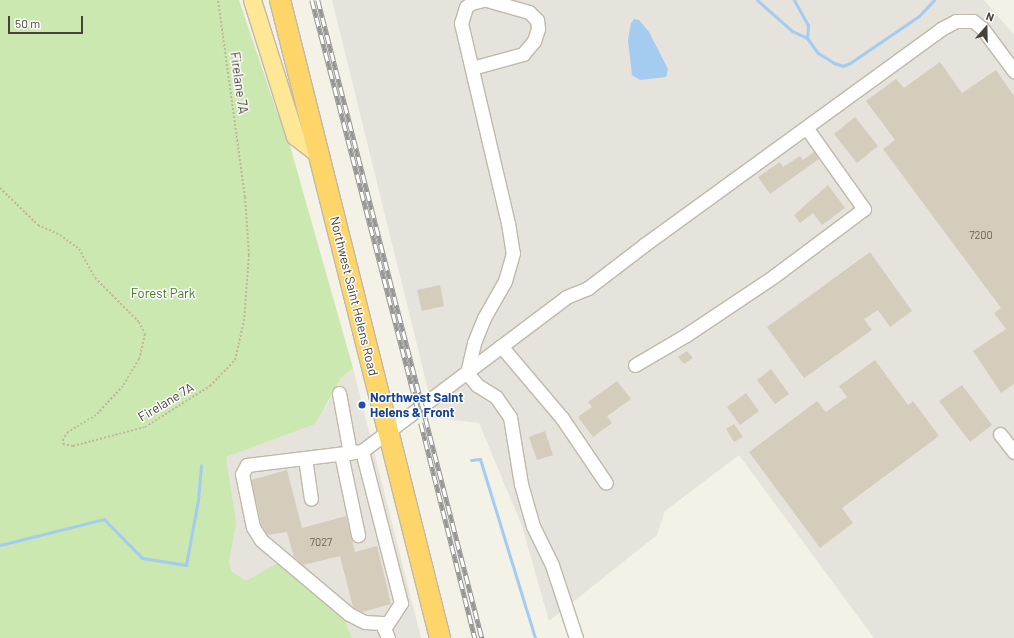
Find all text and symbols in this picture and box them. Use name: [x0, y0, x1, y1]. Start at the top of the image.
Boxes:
scale bar: [10, 8, 85, 34]
north arrow: [966, 8, 1006, 48]
text: N: [985, 9, 996, 24]
text: 50 m: [15, 16, 40, 30]
street label: Firelane 7A: [227, 51, 251, 115]
street label: Northwest Saint Helens Road: [327, 215, 381, 377]
house number: 7200: [969, 228, 993, 242]
park label: Forest Park: [131, 285, 195, 301]
street label: Firelane 7A: [135, 379, 197, 425]
place label: Northwest Saint Helens & Front: [370, 390, 463, 421]
marker: Northwest Saint Helens & Front: [357, 400, 367, 410]
house number: 7027: [310, 535, 332, 549]

